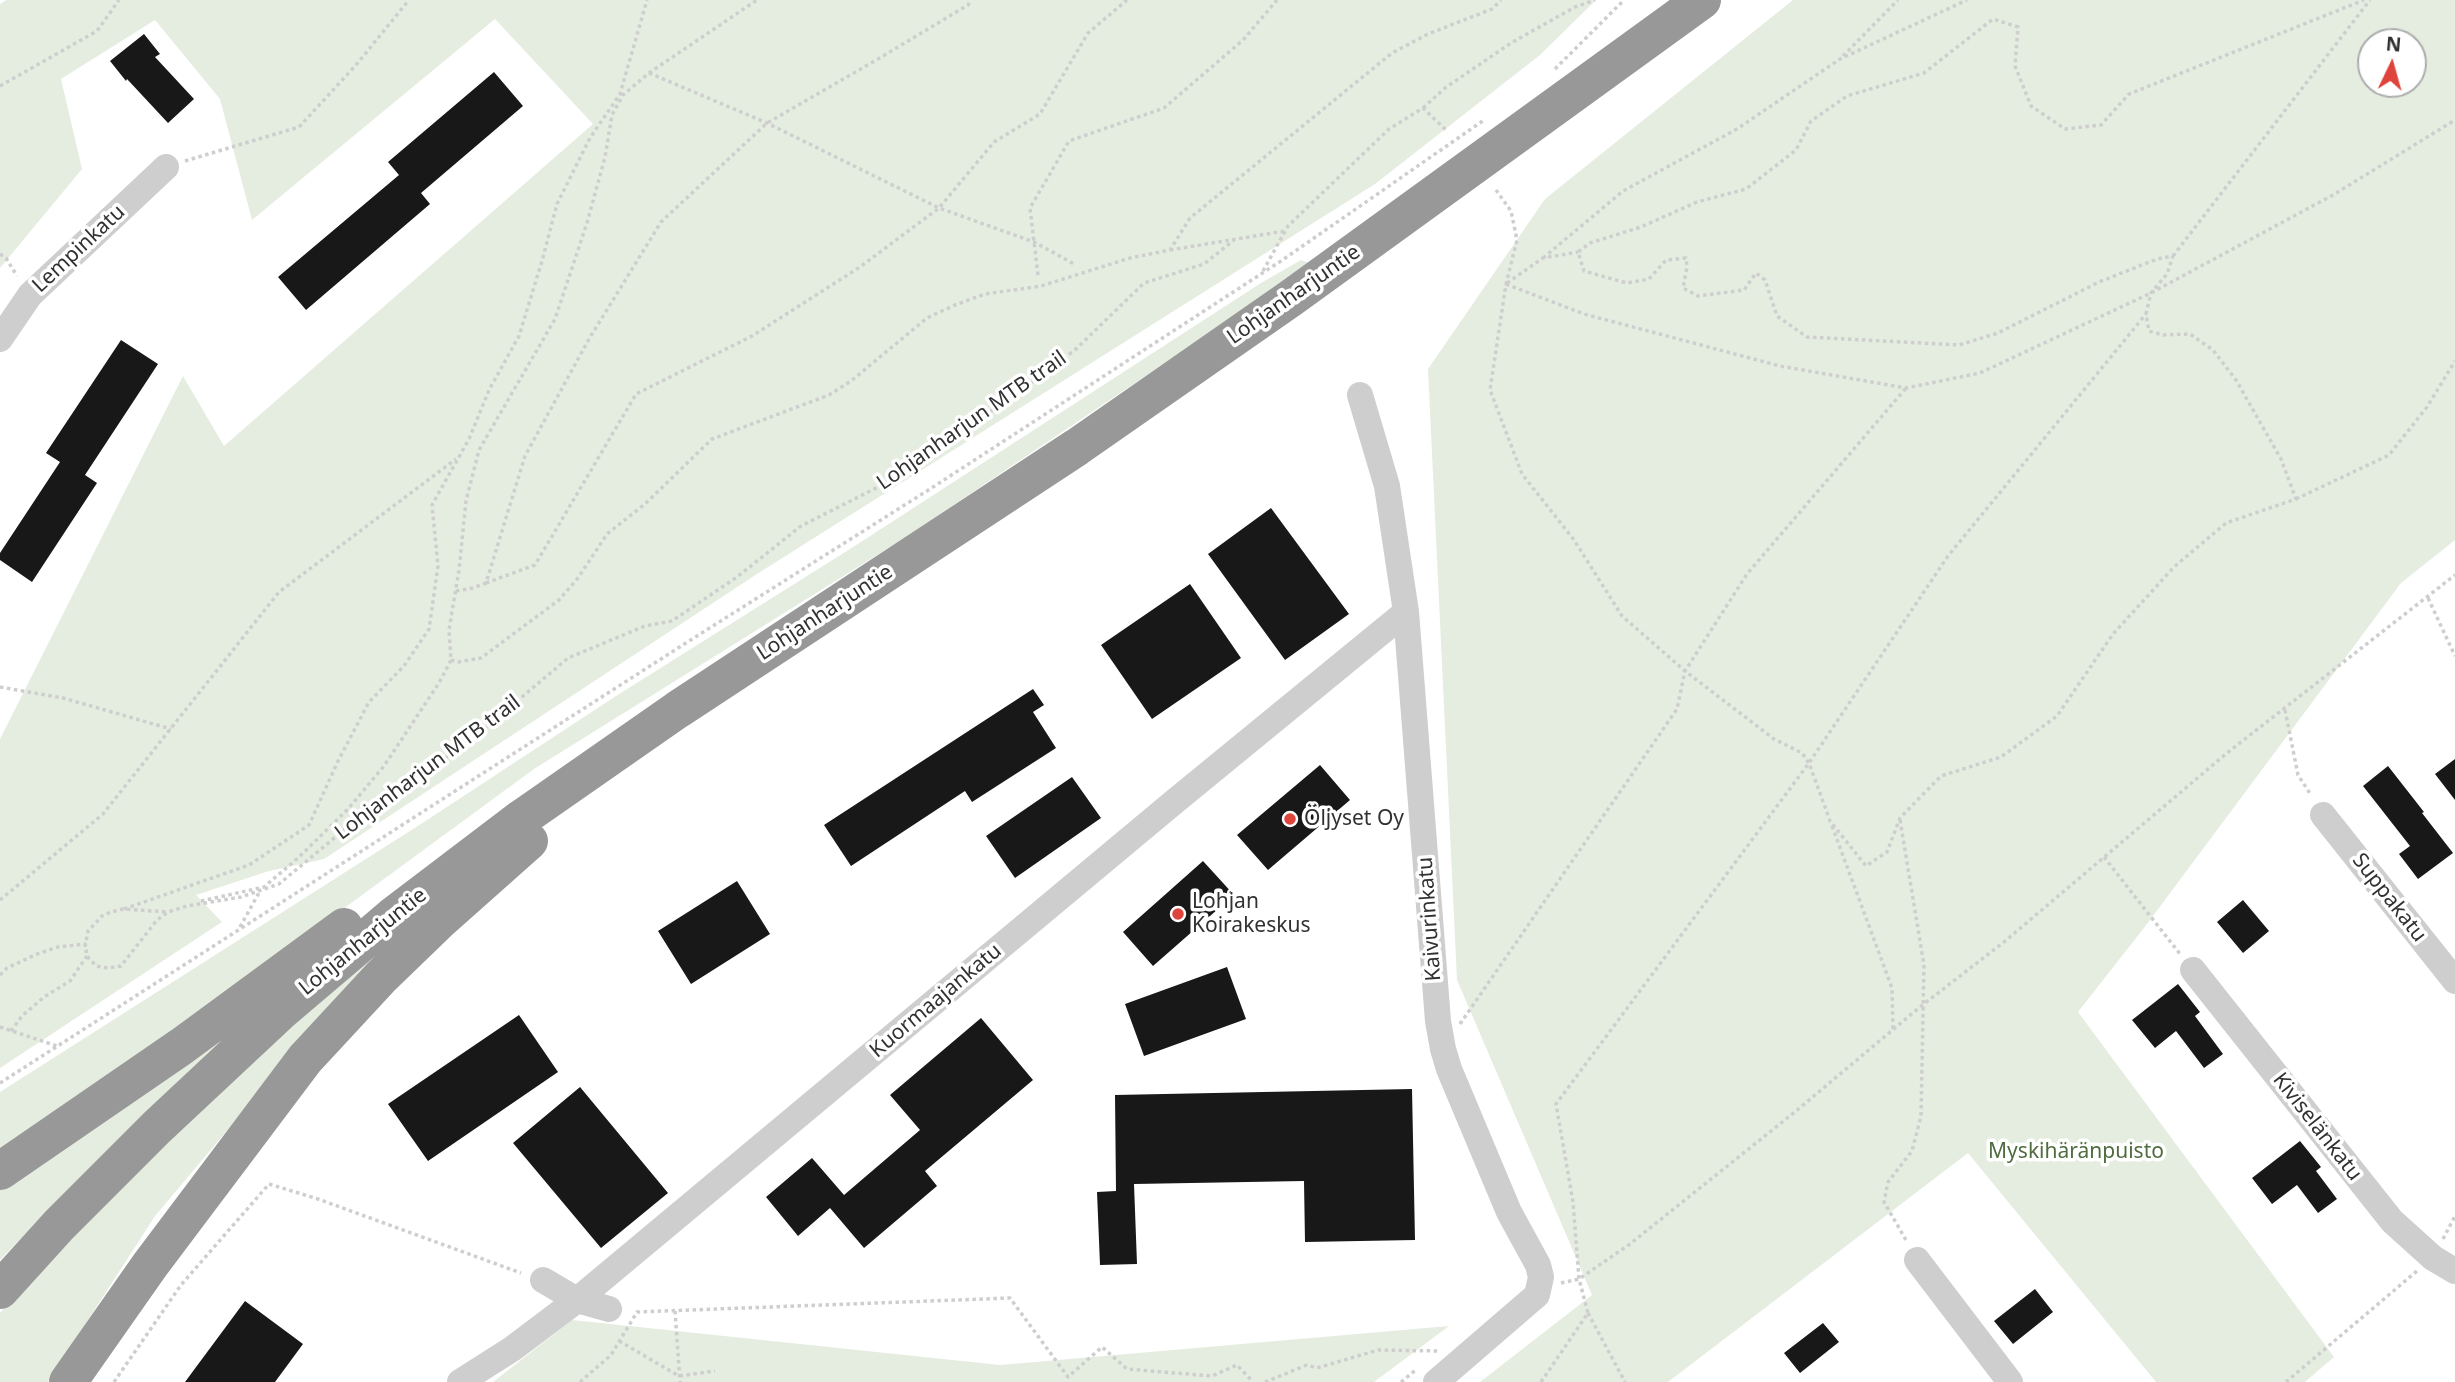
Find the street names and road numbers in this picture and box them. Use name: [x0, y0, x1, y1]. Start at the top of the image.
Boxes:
street label: Lempinkatu: [27, 200, 131, 298]
street label: Lohjanharjuntie: [1223, 240, 1365, 350]
street label: Lohjanharjun MTB trail: [872, 346, 1072, 496]
street label: Lohjanharjuntie: [753, 560, 897, 666]
street label: Lohjanharjun MTB trail: [330, 690, 526, 846]
street label: Suppakatu: [2347, 849, 2431, 947]
street label: Kaivurinkatu: [1413, 856, 1447, 982]
street label: Lohjanharjuntie: [294, 883, 432, 1001]
street label: Kuormaajankatu: [865, 939, 1007, 1063]
street label: Kiviselänkatu: [2267, 1068, 2367, 1186]

